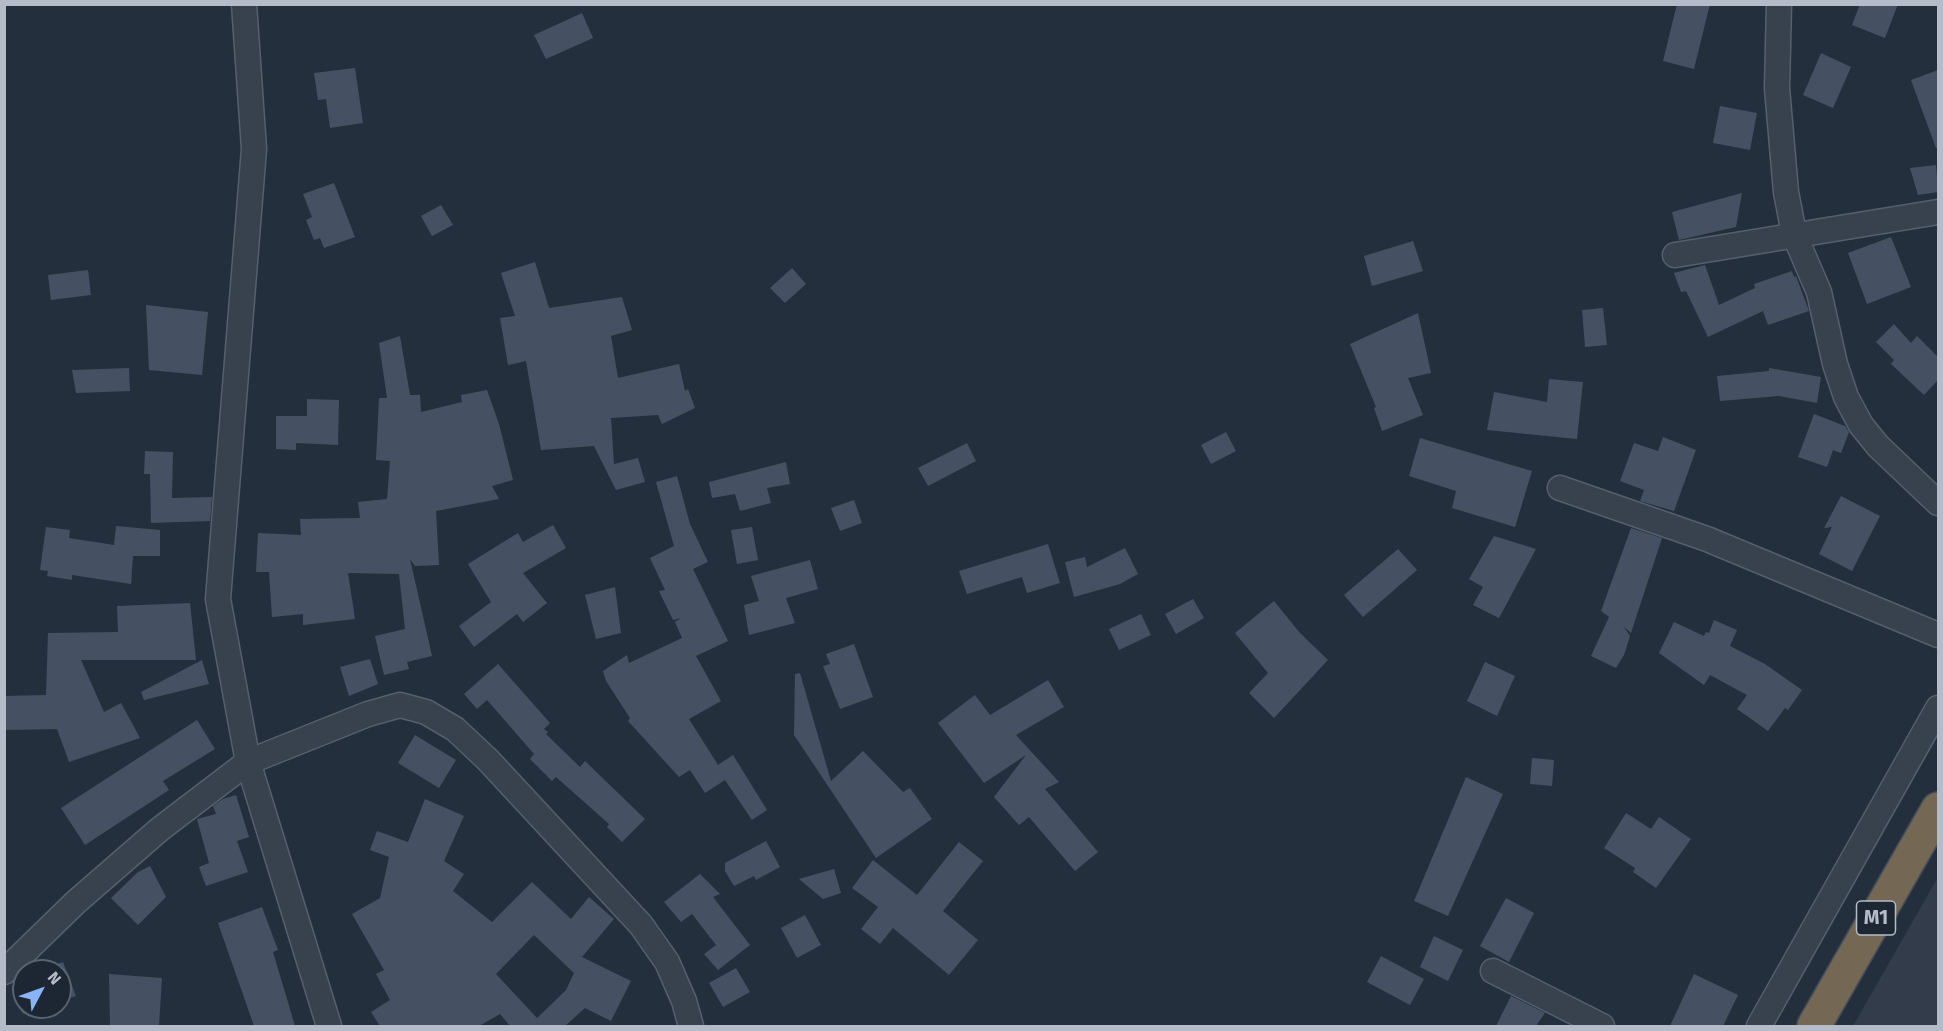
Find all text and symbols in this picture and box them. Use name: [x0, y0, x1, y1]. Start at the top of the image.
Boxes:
road number: M1: [1856, 901, 1896, 935]
north arrow: [12, 959, 72, 1019]
text: N: [44, 968, 65, 988]

